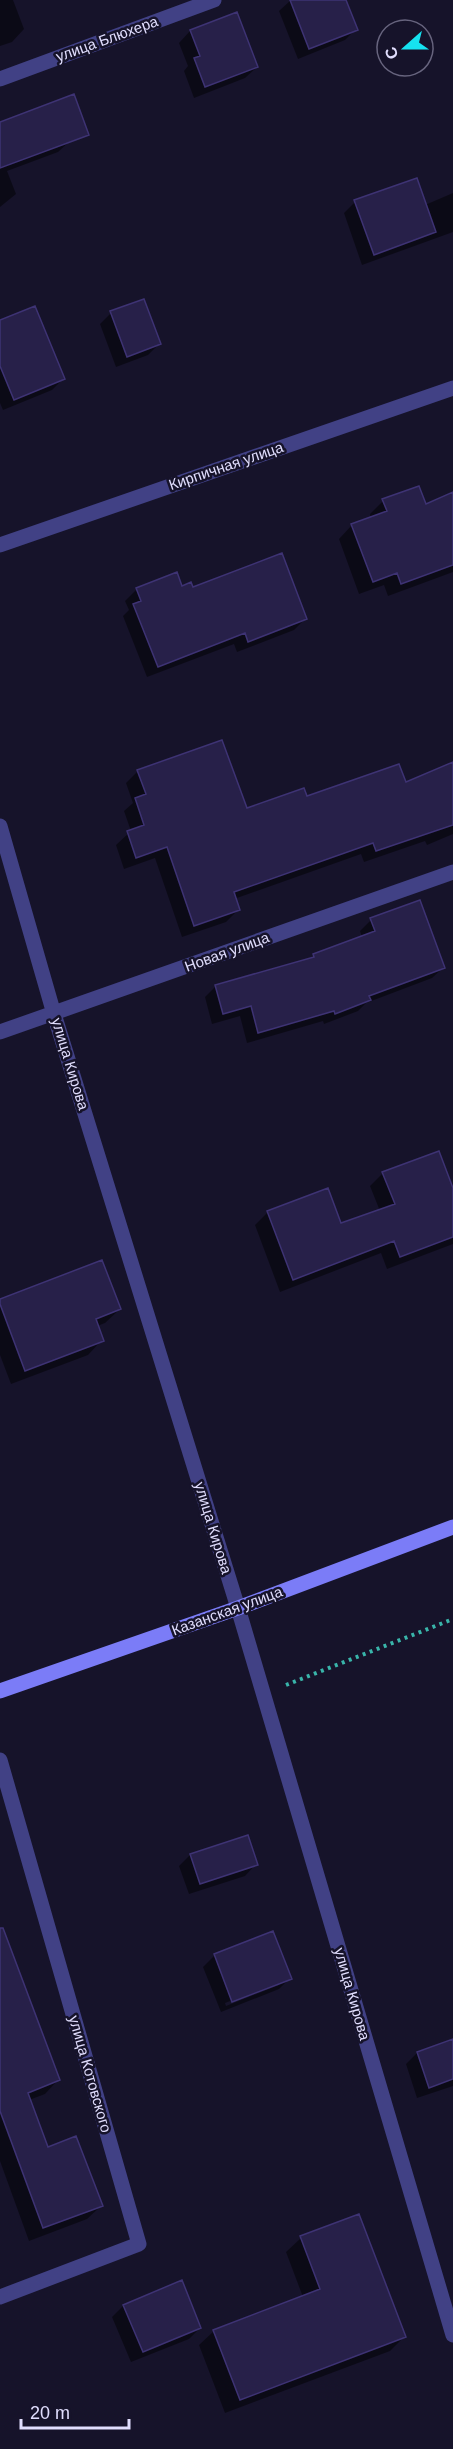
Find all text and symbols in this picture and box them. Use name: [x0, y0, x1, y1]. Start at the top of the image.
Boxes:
street label: улица Блюхера: [54, 12, 161, 65]
north arrow: [375, 18, 435, 78]
text: С: [381, 44, 401, 62]
street label: Кирпичная улица: [166, 438, 286, 493]
street label: Новая улица: [182, 928, 272, 975]
street label: улица Кирова: [48, 1016, 93, 1113]
street label: улица Кирова: [191, 1480, 236, 1577]
street label: Казанская улица: [169, 1582, 285, 1638]
street label: улица Кирова: [331, 1946, 374, 2043]
street label: улица Котовского: [66, 2013, 115, 2134]
scale bar: [21, 2392, 129, 2430]
text: 20 m: [30, 2403, 70, 2423]

